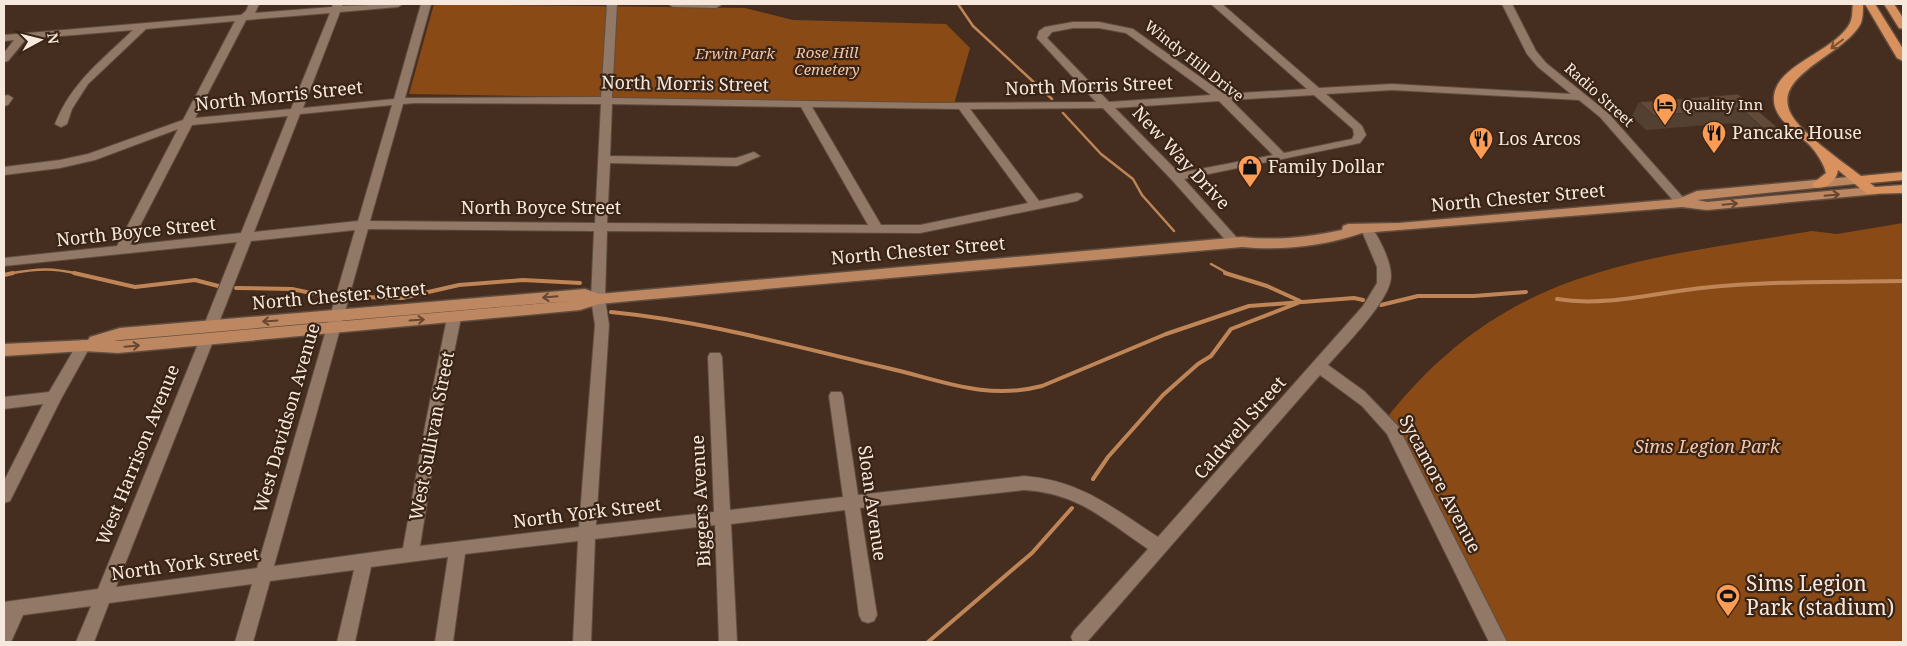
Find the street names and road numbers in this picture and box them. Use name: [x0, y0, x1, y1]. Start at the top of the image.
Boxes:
street label: Windy Hill Drive: [1141, 15, 1249, 105]
street label: Radio Street: [1561, 58, 1639, 131]
street label: North Morris Street: [601, 70, 769, 96]
street label: North Morris Street: [1005, 70, 1173, 100]
street label: North Morris Street: [194, 74, 364, 116]
street label: New Way Drive: [1128, 100, 1236, 214]
street label: North Chester Street: [1430, 177, 1606, 217]
street label: North Boyce Street: [461, 195, 621, 219]
street label: North Boyce Street: [55, 211, 217, 251]
street label: North Chester Street: [830, 230, 1006, 270]
street label: North Chester Street: [251, 275, 427, 315]
street label: West Davidson Avenue: [247, 320, 325, 515]
street label: West Sullivan Street: [403, 349, 459, 522]
street label: West Harrison Avenue: [90, 361, 184, 548]
street label: Caldwell Street: [1188, 371, 1291, 484]
street label: Sycamore Avenue: [1394, 410, 1487, 557]
street label: Biggers Avenue: [685, 434, 715, 568]
street label: Sloan Avenue: [853, 443, 893, 562]
street label: North York Street: [511, 491, 662, 533]
street label: North York Street: [109, 541, 260, 585]

